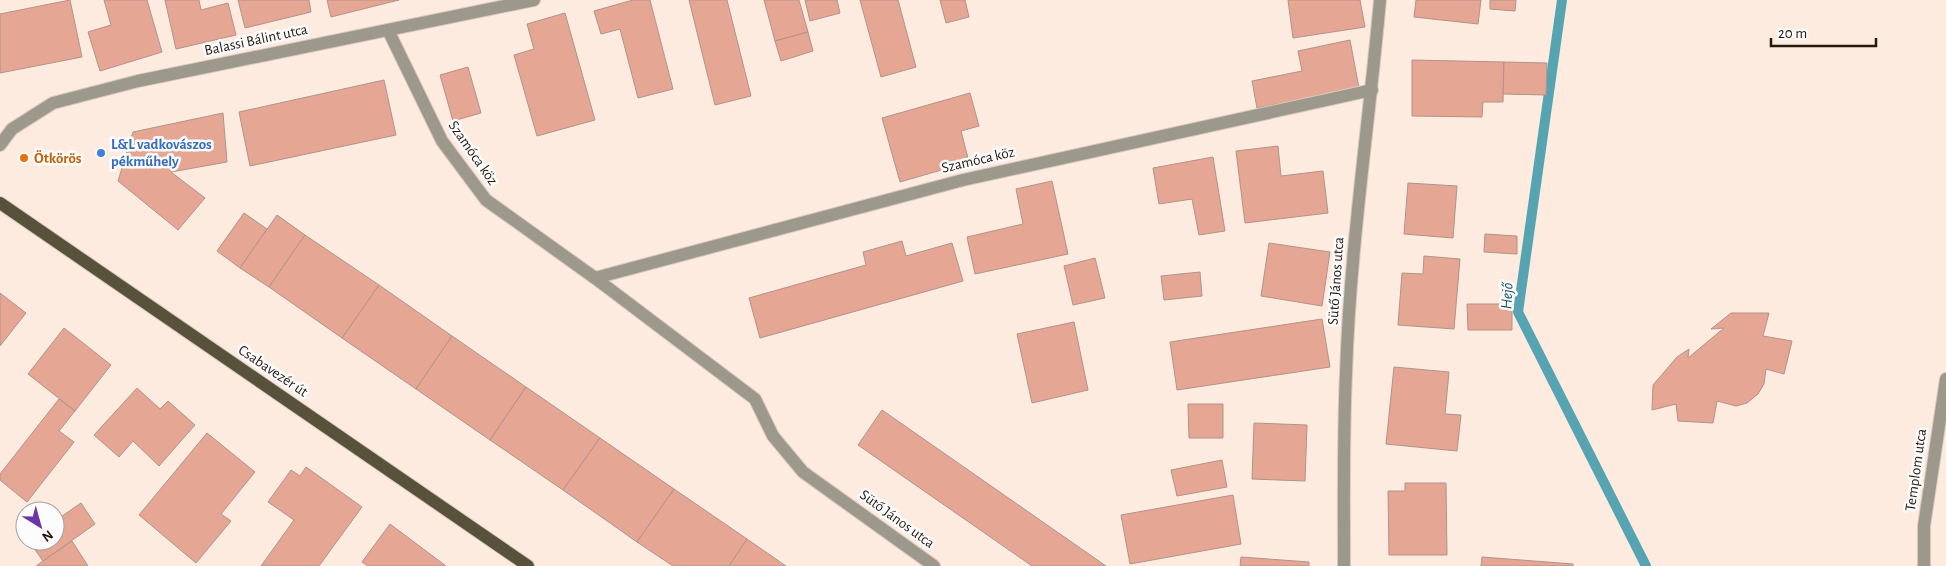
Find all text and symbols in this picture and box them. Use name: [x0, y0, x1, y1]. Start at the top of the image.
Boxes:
scale bar: [1771, 15, 1876, 47]
street label: Balassi Bálint utca: [203, 22, 309, 58]
text: 20 m: [1778, 26, 1807, 41]
street label: Szamóca köz: [446, 118, 500, 188]
place label: L&L vadkovászos pékműhely: [111, 137, 212, 169]
street label: Szamóca köz: [940, 144, 1016, 176]
marker: L&L vadkovászos pékműhely: [95, 147, 107, 159]
place label: Ötkörös: [34, 150, 82, 166]
marker: Ötkörös: [18, 152, 30, 164]
street label: Sütő János utca: [1325, 236, 1347, 326]
water label: Hejő: [1498, 281, 1517, 310]
street label: Csabavezér út: [235, 342, 311, 400]
street label: Templom utca: [1903, 428, 1929, 512]
street label: Sütő János utca: [857, 487, 937, 551]
north arrow: [15, 501, 65, 551]
text: N: [39, 527, 55, 544]

